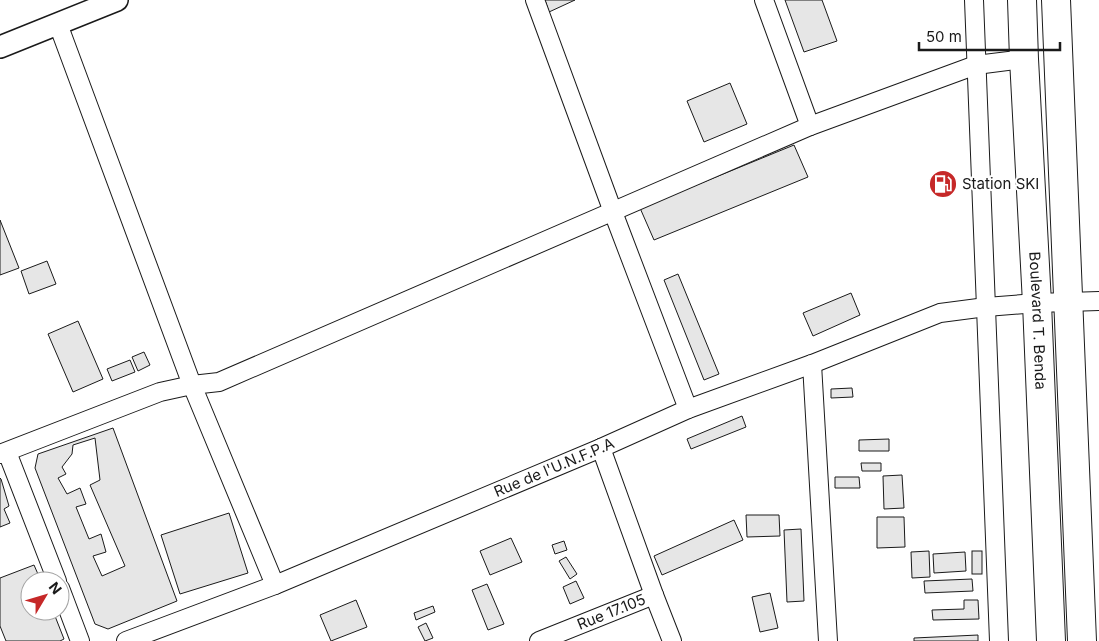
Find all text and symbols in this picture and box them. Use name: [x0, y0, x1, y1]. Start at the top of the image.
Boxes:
scale bar: [919, 20, 1060, 52]
text: 50 m: [926, 27, 962, 46]
fuel station icon: Station SKI: [928, 169, 958, 199]
place label: Station SKI: [962, 174, 1039, 193]
street label: Boulevard T. Benda: [1025, 251, 1051, 390]
street label: Rue de l'U.N.F.P.A: [491, 433, 617, 501]
north arrow: [20, 571, 70, 621]
text: N: [46, 578, 66, 597]
street label: Rue 17.105: [574, 589, 648, 634]

